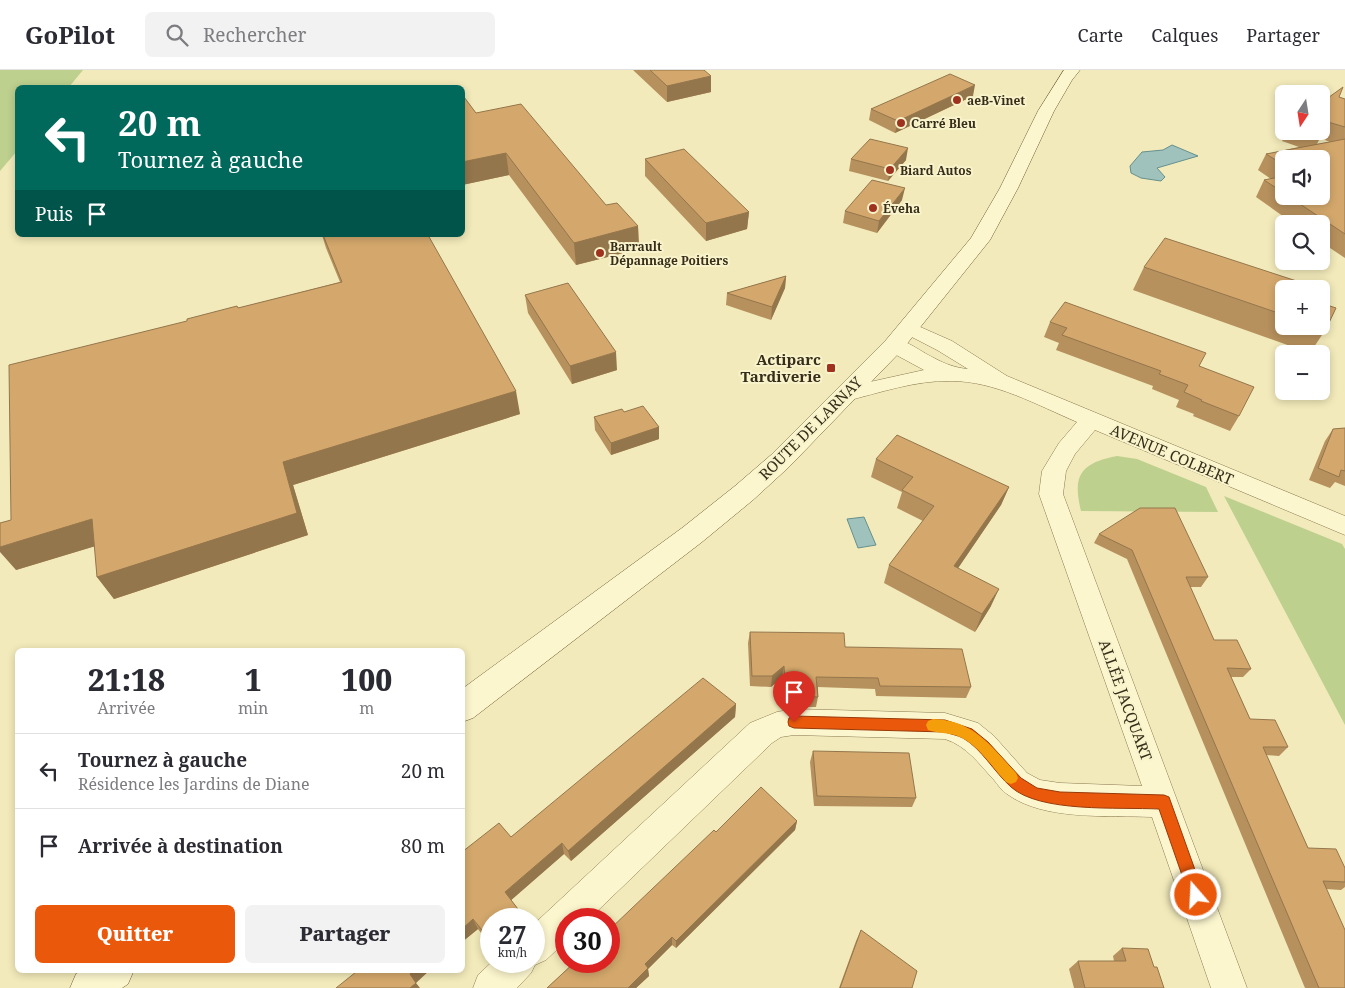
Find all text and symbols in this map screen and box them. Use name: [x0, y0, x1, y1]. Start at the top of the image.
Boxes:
search box: [145, 12, 495, 57]
text: GoPilot: [25, 18, 115, 51]
icon: search: [163, 21, 191, 49]
text: Rechercher: [203, 22, 307, 48]
text: Carte: [1078, 23, 1123, 47]
text: Calques: [1151, 23, 1218, 47]
text: Partager: [1246, 23, 1320, 47]
north arrow: [1275, 85, 1330, 140]
map controls: [1275, 85, 1330, 400]
place label: aeB-Vinet: [967, 92, 1025, 109]
marker: aeB-Vinet: [951, 94, 963, 106]
text: 20 m: [118, 99, 201, 146]
icon: left: [35, 105, 100, 170]
place label: Carré Bleu: [911, 115, 976, 132]
marker: Carré Bleu: [895, 117, 907, 129]
text: Tournez à gauche: [118, 144, 303, 174]
button: sound: [1275, 150, 1330, 205]
place label: Biard Autos: [900, 162, 972, 179]
marker: Biard Autos: [884, 164, 896, 176]
icon: arrive: [83, 200, 111, 228]
place label: Éveha: [883, 200, 920, 217]
text: Puis: [35, 201, 73, 227]
marker: Éveha: [867, 202, 879, 214]
button: search: [1275, 215, 1330, 270]
place label: Barrault Dépannage Poitiers: [610, 238, 728, 269]
marker: Barrault Dépannage Poitiers: [594, 247, 606, 259]
button: +: [1275, 280, 1330, 335]
button: −: [1275, 345, 1330, 400]
place label: Actiparc Tardiverie: [740, 349, 821, 386]
marker: Actiparc Tardiverie: [825, 362, 837, 374]
street label: ROUTE DE LARNAY: [754, 372, 866, 484]
street label: AVENUE COLBERT: [1107, 419, 1237, 489]
street label: ALLÉE JACQUART: [1095, 637, 1157, 763]
text: 21:18: [88, 659, 165, 700]
text: 1: [245, 659, 262, 700]
text: 100: [341, 659, 392, 700]
pin: [773, 671, 815, 722]
icon: arrive: [780, 678, 808, 706]
text: Arrivée: [98, 697, 155, 719]
text: min: [238, 697, 268, 719]
text: m: [359, 697, 374, 719]
text: Tournez à gauche: [78, 747, 247, 773]
icon: left: [35, 757, 63, 785]
text: 20 m: [401, 758, 445, 784]
text: Résidence les Jardins de Diane: [78, 773, 310, 795]
icon: arrive: [35, 832, 63, 860]
text: Arrivée à destination: [78, 833, 283, 859]
text: 80 m: [401, 833, 445, 859]
position arrow: [1169, 868, 1221, 920]
button: Quitter: [35, 905, 235, 963]
button: Partager: [245, 905, 445, 963]
speed limit sign: 30: [555, 908, 620, 973]
text: 27: [498, 917, 527, 951]
text: km/h: [498, 944, 527, 961]

